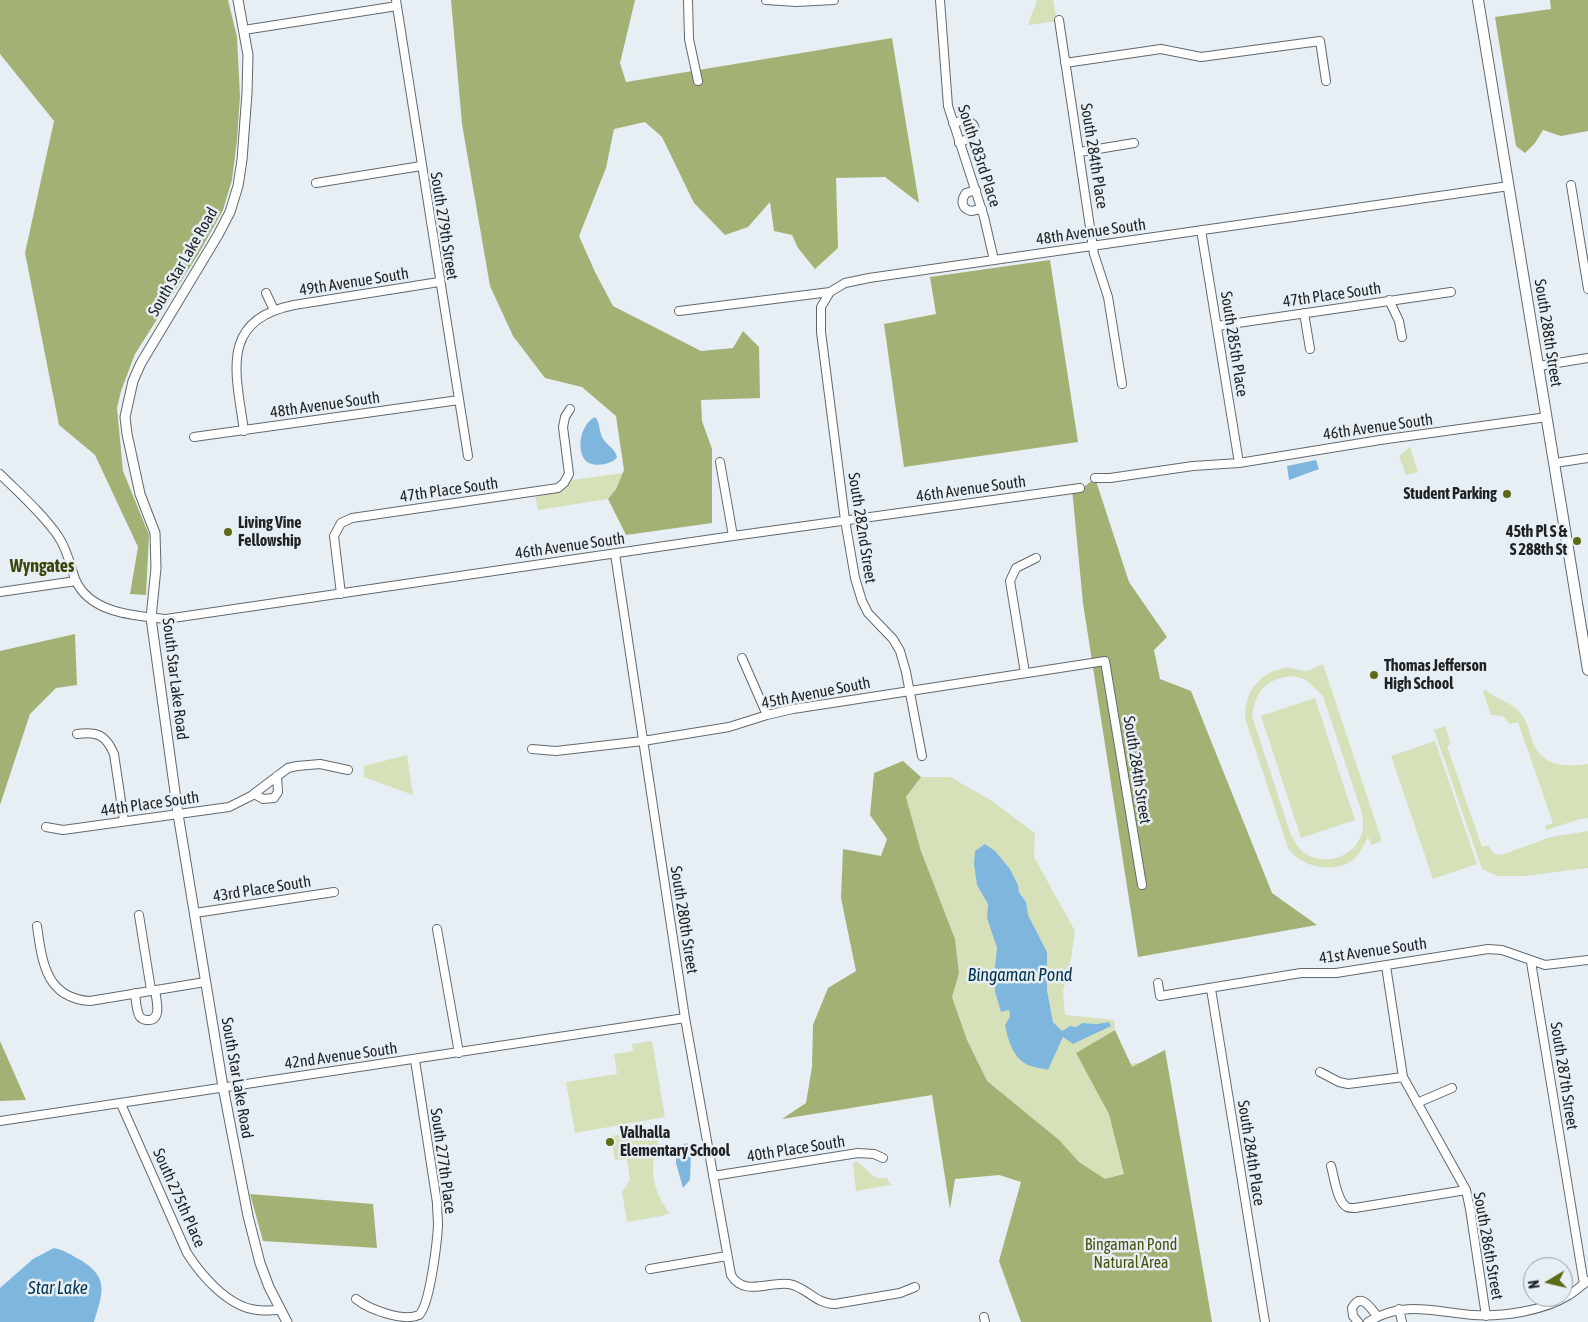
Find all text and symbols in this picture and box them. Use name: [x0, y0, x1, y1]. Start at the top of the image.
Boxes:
street label: South 283rd Place: [953, 102, 1005, 210]
street label: South 284th Place: [1076, 102, 1112, 210]
street label: South 279th Street: [426, 171, 462, 281]
street label: South Star Lake Road: [144, 204, 222, 320]
street label: 48th Avenue South: [1035, 215, 1147, 249]
street label: 49th Avenue South: [298, 264, 410, 300]
street label: South 288th Street: [1530, 278, 1566, 388]
street label: 47th Place South: [1282, 279, 1382, 311]
street label: South 285th Place: [1216, 290, 1252, 398]
street label: 48th Avenue South: [269, 388, 381, 422]
street label: 46th Avenue South: [1322, 410, 1434, 444]
street label: South 282nd Street: [844, 471, 880, 585]
street label: 46th Avenue South: [915, 472, 1027, 506]
street label: 47th Place South: [399, 474, 499, 506]
place label: Student Parking: [1404, 484, 1497, 504]
marker: Student Parking: [1501, 488, 1513, 500]
place label: Living Vine Fellowship: [238, 513, 302, 551]
place label: 45th Pl S & S 288th St: [1506, 522, 1567, 560]
marker: Living Vine Fellowship: [222, 526, 234, 538]
street label: 46th Avenue South: [514, 529, 626, 563]
marker: 45th Pl S & S 288th St: [1571, 535, 1583, 547]
district label: Wyngates: [10, 555, 74, 577]
street label: South Star Lake Road: [158, 617, 192, 741]
place label: Thomas Jefferson High School: [1384, 656, 1487, 694]
marker: Thomas Jefferson High School: [1368, 669, 1380, 681]
street label: 45th Avenue South: [760, 673, 872, 713]
street label: South 284th Street: [1119, 715, 1155, 825]
street label: 44th Place South: [100, 788, 200, 820]
street label: South 280th Street: [666, 865, 702, 975]
street label: 43rd Place South: [212, 872, 312, 906]
street label: 41st Avenue South: [1318, 934, 1428, 968]
water label: Bingaman Pond: [968, 964, 1072, 986]
street label: South Star Lake Road: [217, 1016, 257, 1140]
street label: South 287th Street: [1546, 1021, 1582, 1131]
street label: 42nd Avenue South: [284, 1039, 398, 1073]
street label: South 284th Place: [1233, 1099, 1269, 1207]
street label: South 277th Place: [426, 1107, 460, 1215]
place label: Valhalla Elementary School: [620, 1123, 730, 1161]
street label: 40th Place South: [746, 1132, 846, 1166]
marker: Valhalla Elementary School: [604, 1136, 616, 1148]
street label: South 275th Place: [149, 1146, 209, 1250]
street label: South 286th Street: [1469, 1191, 1507, 1301]
park label: Bingaman Pond Natural Area: [1085, 1235, 1177, 1273]
north arrow: [1523, 1257, 1573, 1307]
water label: Star Lake: [28, 1277, 88, 1299]
text: N: [1526, 1279, 1543, 1290]

